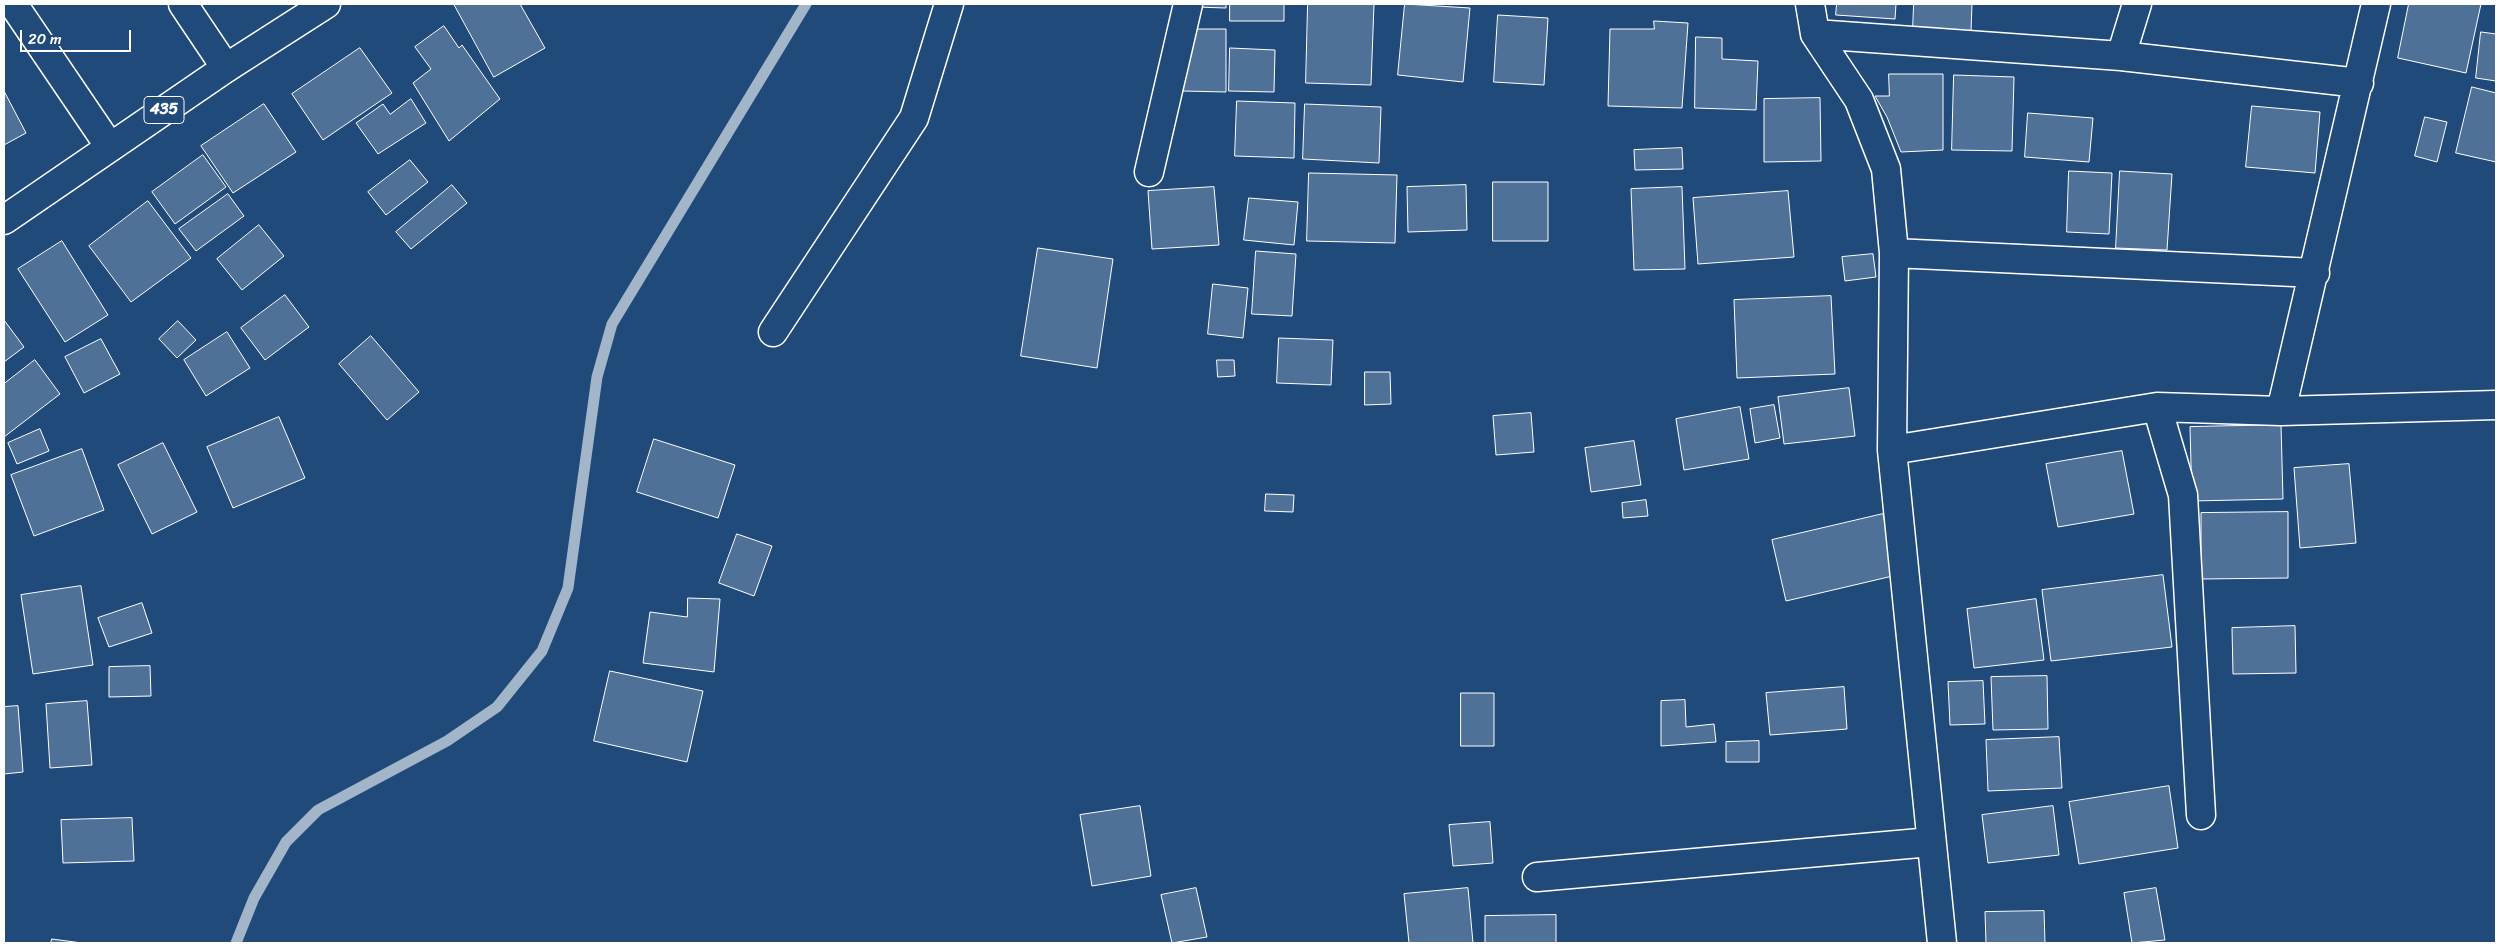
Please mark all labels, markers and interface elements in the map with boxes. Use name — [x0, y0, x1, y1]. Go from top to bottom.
scale bar — [22, 20, 134, 52]
text: 20 m — [28, 26, 62, 52]
road number: 435 — [144, 96, 184, 124]

